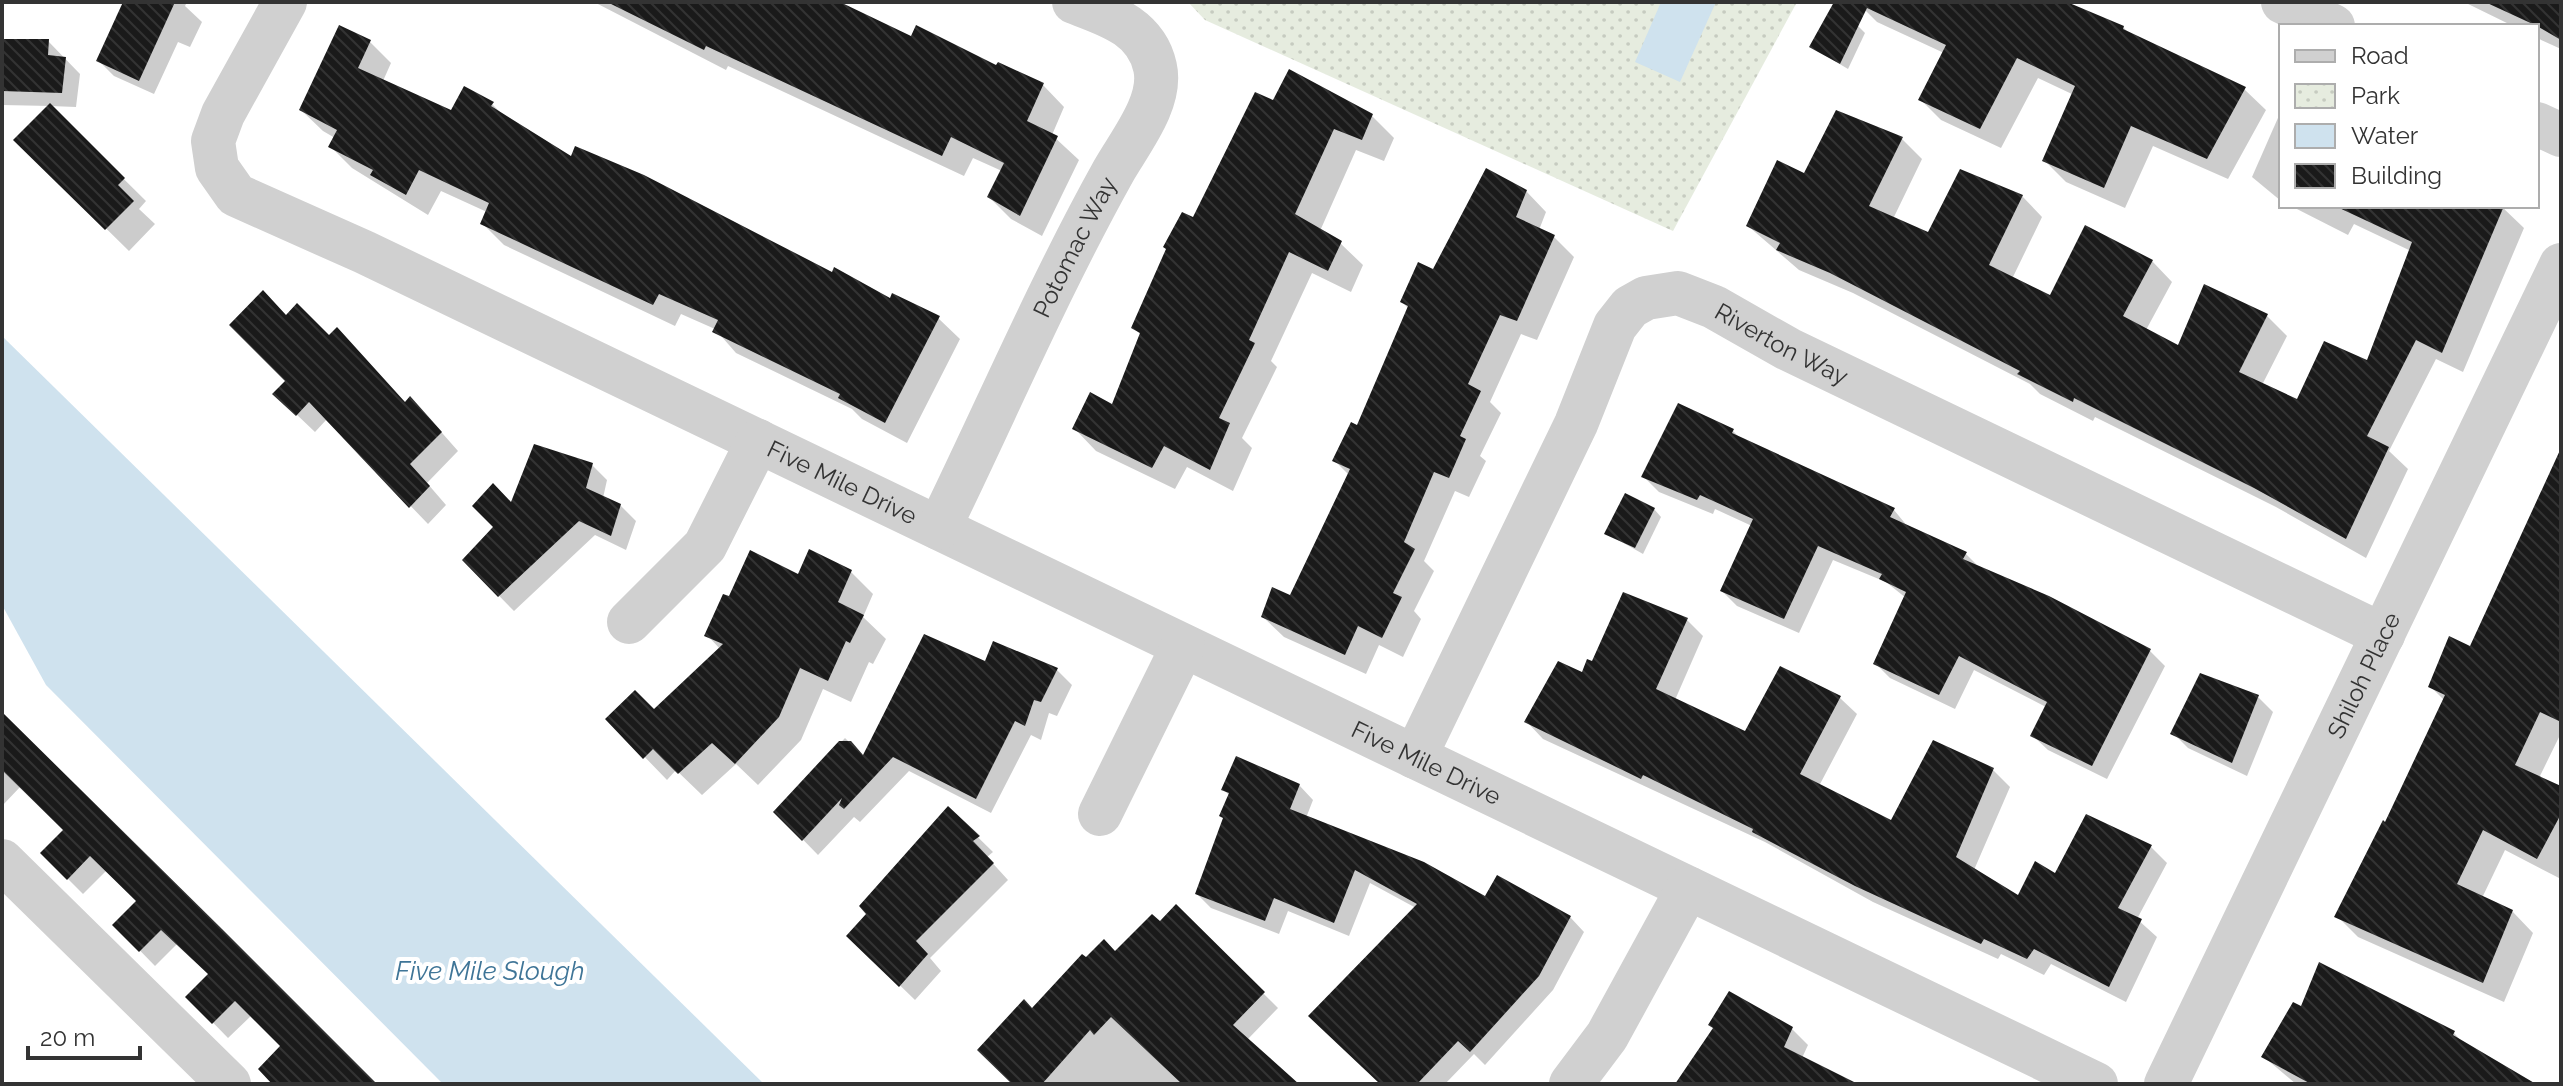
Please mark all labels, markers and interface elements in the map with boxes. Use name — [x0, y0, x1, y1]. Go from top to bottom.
legend — [2279, 24, 2539, 208]
text: Road — [2351, 41, 2409, 70]
text: Park — [2351, 81, 2400, 110]
text: Water — [2351, 121, 2419, 150]
text: Building — [2351, 161, 2442, 190]
street label: Potomac Way — [1026, 171, 1122, 322]
street label: Riverton Way — [1710, 296, 1853, 390]
street label: Five Mile Drive — [763, 434, 922, 530]
street label: Shiloh Place — [2321, 607, 2406, 743]
street label: Five Mile Drive — [1347, 714, 1506, 811]
water label: Five Mile Slough — [395, 956, 585, 986]
scale bar — [28, 1010, 140, 1060]
text: 20 m — [40, 1023, 95, 1052]

